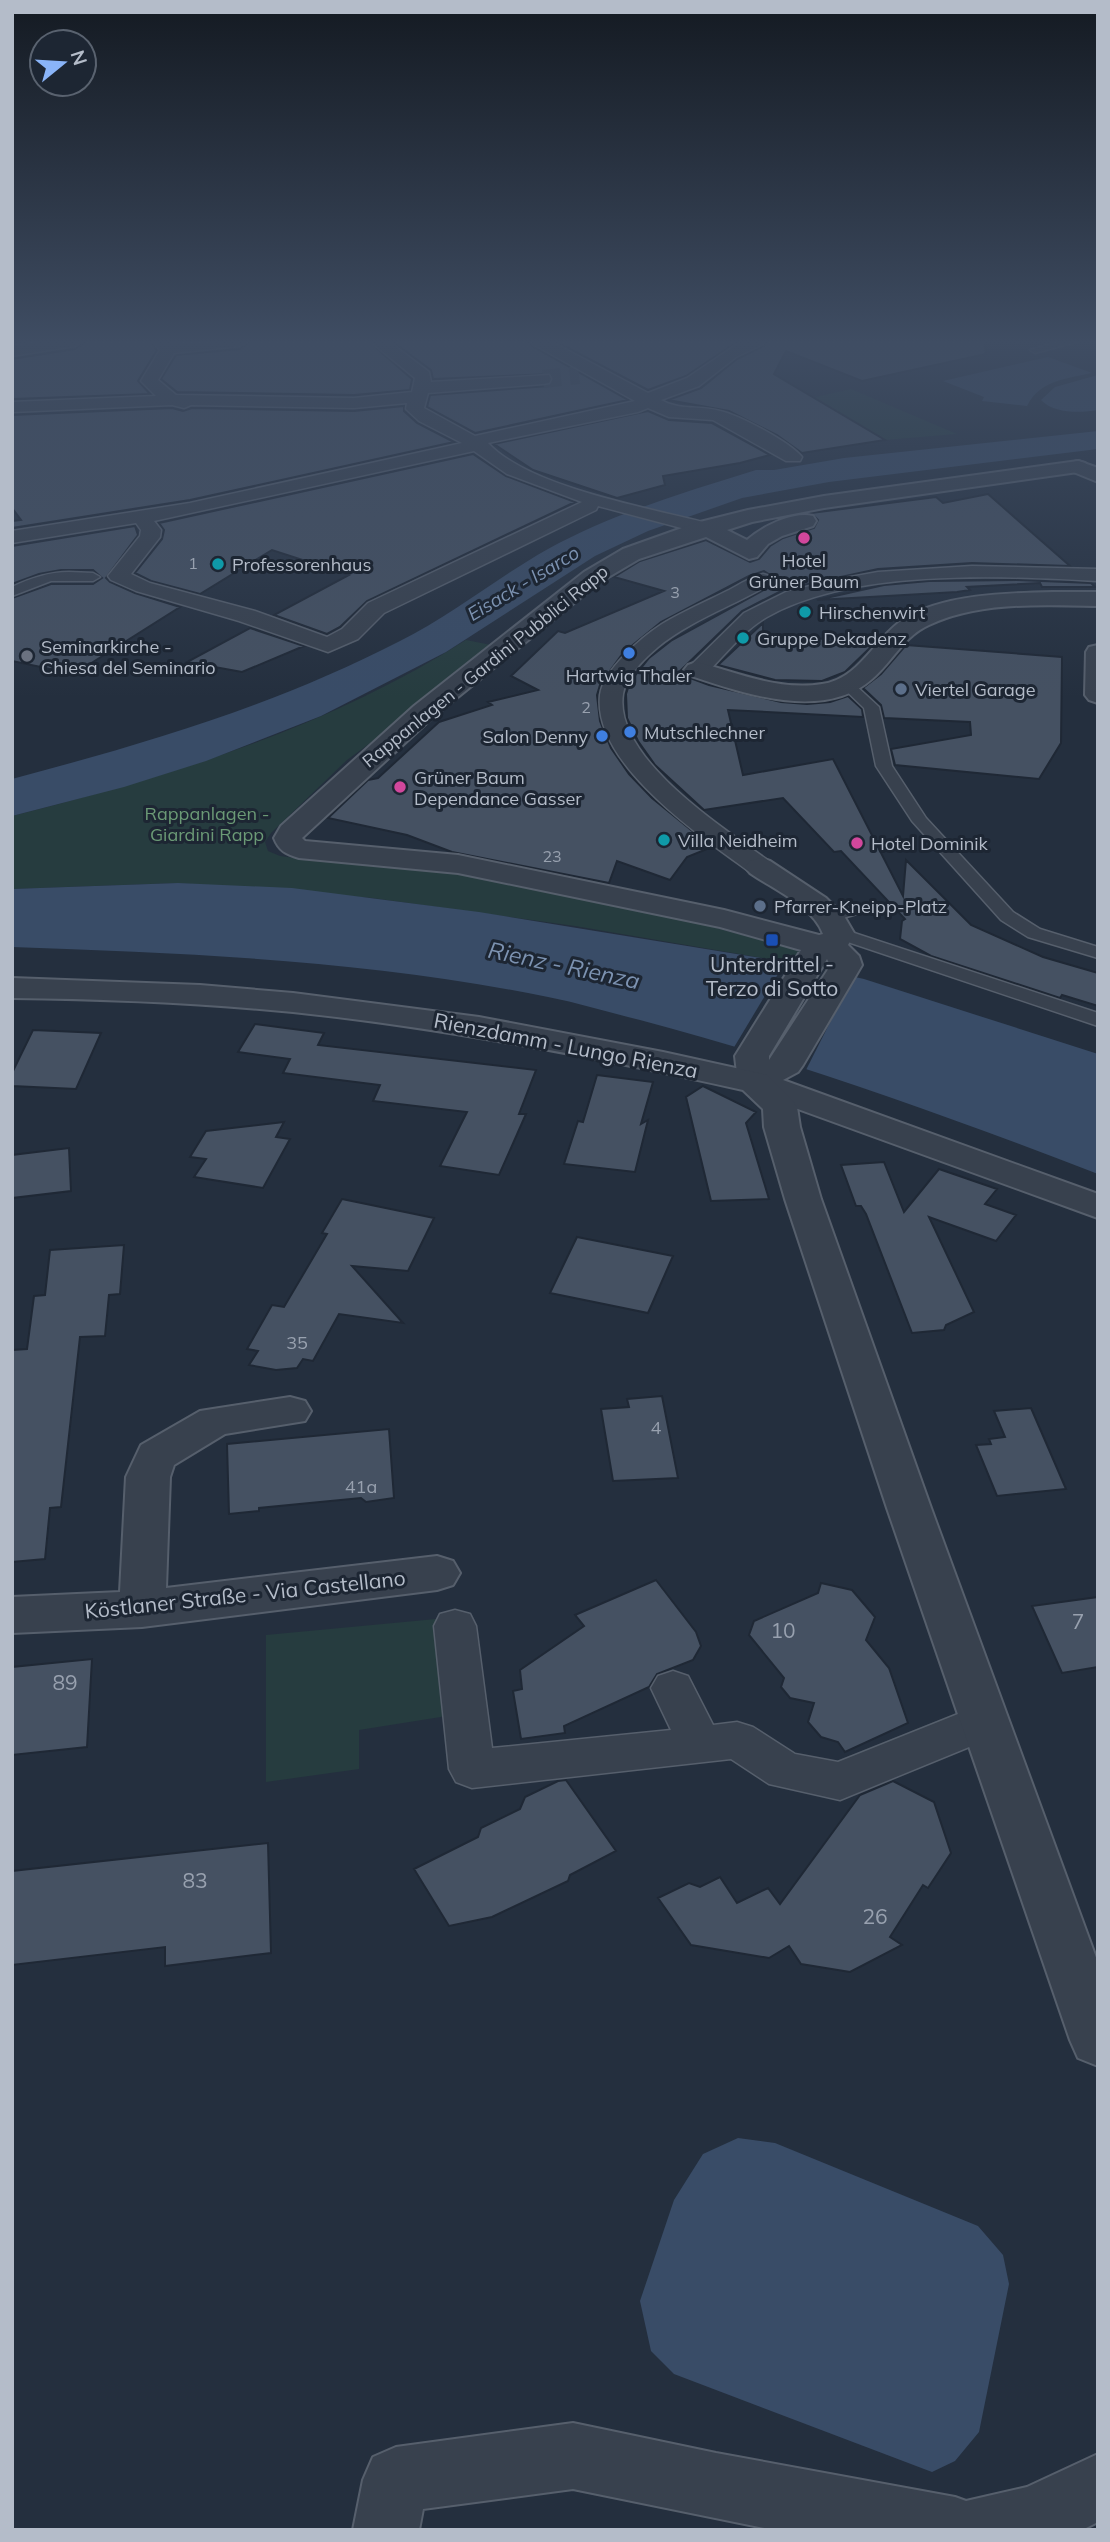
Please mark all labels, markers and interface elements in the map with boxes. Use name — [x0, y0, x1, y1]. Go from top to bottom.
north arrow — [28, 28, 98, 98]
text: N — [66, 47, 93, 68]
marker: Hotel Grüner Baum — [796, 530, 812, 546]
water label: Eisack - Isarco — [463, 540, 583, 626]
place label: Hotel Grüner Baum — [749, 549, 859, 593]
house number: 1 — [188, 553, 198, 573]
place label: Professorenhaus — [232, 553, 371, 576]
marker: Professorenhaus — [210, 556, 226, 572]
street label: Rappanlagen - Gardini Pubblici Rapp — [358, 560, 612, 772]
house number: 3 — [670, 582, 680, 602]
place label: Hirschenwirt — [819, 601, 925, 624]
marker: Hirschenwirt — [797, 604, 813, 620]
place label: Gruppe Dekadenz — [757, 627, 907, 650]
marker: Gruppe Dekadenz — [735, 630, 751, 646]
place label: Seminarkirche - Chiesa del Seminario — [41, 635, 215, 679]
marker: Hartwig Thaler — [621, 645, 637, 661]
marker: Seminarkirche - Chiesa del Seminario — [19, 648, 35, 664]
place label: Hartwig Thaler — [566, 664, 693, 687]
place label: Viertel Garage — [915, 678, 1035, 701]
marker: Viertel Garage — [893, 681, 909, 697]
house number: 2 — [581, 697, 591, 717]
place label: Mutschlechner — [644, 721, 765, 744]
marker: Mutschlechner — [622, 724, 638, 740]
place label: Salon Denny — [482, 725, 588, 748]
marker: Salon Denny — [594, 728, 610, 744]
place label: Grüner Baum Dependance Gasser — [414, 766, 582, 810]
marker: Grüner Baum Dependance Gasser — [392, 779, 408, 795]
park label: Rappanlagen - Giardini Rapp — [145, 802, 269, 846]
place label: Villa Neidheim — [678, 829, 798, 852]
marker: Villa Neidheim — [656, 832, 672, 848]
place label: Hotel Dominik — [871, 832, 989, 855]
marker: Hotel Dominik — [849, 835, 865, 851]
house number: 23 — [542, 846, 562, 866]
place label: Pfarrer-Kneipp-Platz — [774, 895, 947, 918]
marker: Pfarrer-Kneipp-Platz — [752, 898, 768, 914]
marker: Unterdrittel - Terzo di Sotto — [764, 932, 780, 948]
water label: Rienz - Rienza — [486, 935, 643, 995]
place label: Unterdrittel - Terzo di Sotto — [706, 951, 838, 1001]
street label: Rienzdamm - Lungo Rienza — [432, 1007, 700, 1083]
house number: 35 — [286, 1331, 308, 1354]
house number: 4 — [651, 1416, 662, 1439]
house number: 41a — [345, 1475, 377, 1498]
street label: Köstlaner Straße - Via Castellano — [83, 1564, 407, 1624]
house number: 7 — [1072, 1608, 1084, 1634]
house number: 10 — [770, 1617, 796, 1643]
house number: 89 — [52, 1669, 78, 1695]
house number: 83 — [182, 1867, 208, 1893]
house number: 26 — [862, 1903, 888, 1929]

